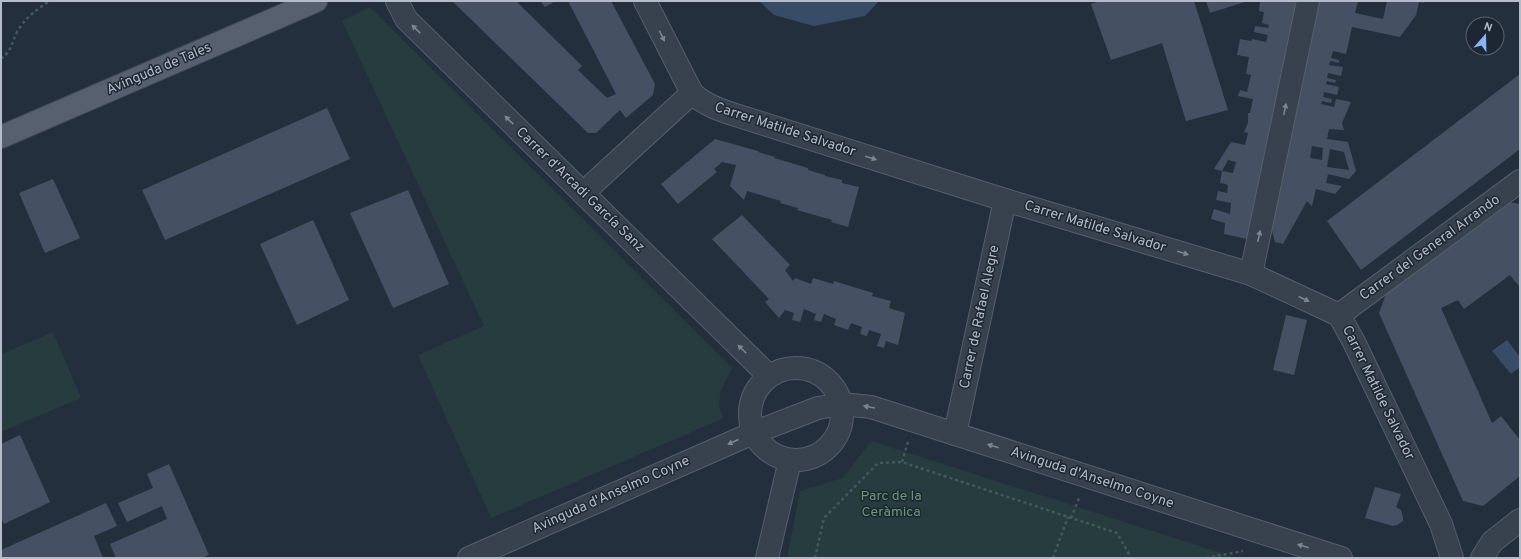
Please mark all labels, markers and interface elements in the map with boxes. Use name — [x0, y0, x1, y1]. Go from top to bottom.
north arrow — [1465, 16, 1505, 56]
text: N — [1482, 20, 1494, 35]
one-way arrow — [411, 24, 421, 34]
one-way arrow — [659, 30, 665, 42]
street label: Avinguda de Tales — [104, 39, 214, 99]
street label: Carrer Matilde Salvador — [712, 99, 858, 161]
one-way arrow — [1283, 102, 1289, 115]
one-way arrow — [504, 115, 514, 125]
street label: Carrer d'Arcadi García Sanz — [512, 124, 648, 256]
one-way arrow — [865, 155, 877, 161]
street label: Carrer del General Arrando — [1357, 191, 1504, 305]
street label: Carrer Matilde Salvador — [1022, 197, 1168, 257]
one-way arrow — [1256, 230, 1262, 242]
street label: Carrer de Rafael Alegre — [956, 244, 1004, 390]
one-way arrow — [1177, 250, 1189, 256]
one-way arrow — [1299, 296, 1310, 302]
street label: Carrer Matilde Salvador — [1338, 323, 1418, 463]
one-way arrow — [737, 344, 747, 353]
one-way arrow — [863, 404, 875, 410]
one-way arrow — [727, 439, 738, 445]
one-way arrow — [987, 443, 999, 449]
street label: Avinguda d'Anselmo Coyne — [1008, 444, 1176, 512]
street label: Avinguda d'Anselmo Coyne — [529, 452, 693, 538]
park label: Parc de la Ceràmica — [860, 488, 922, 521]
one-way arrow — [1297, 543, 1309, 549]

